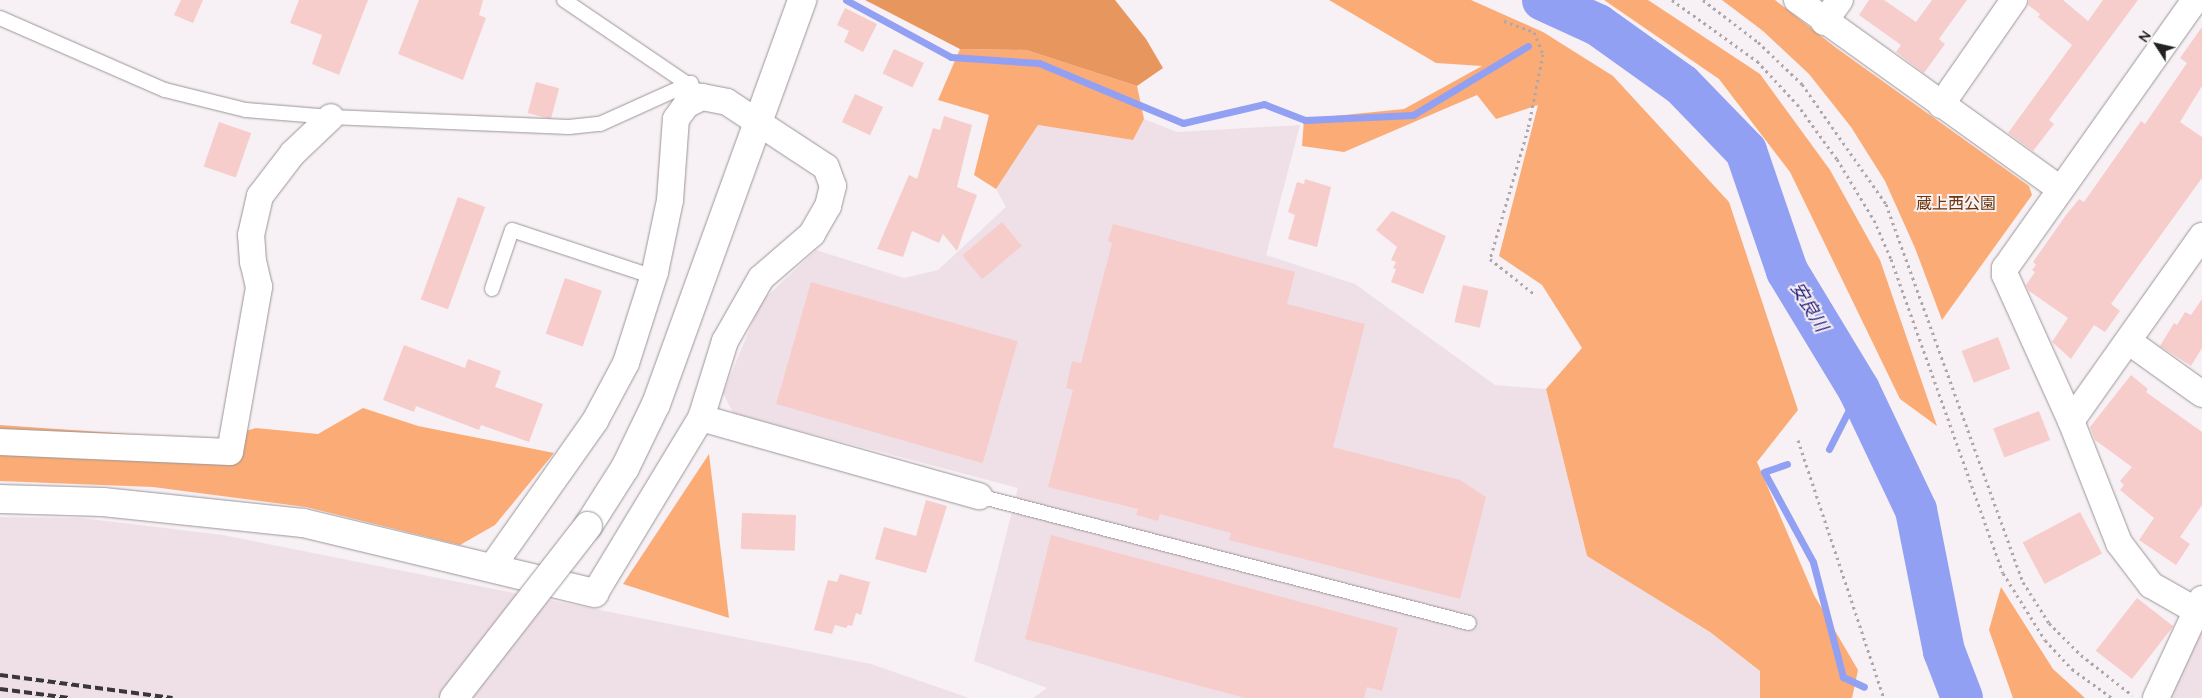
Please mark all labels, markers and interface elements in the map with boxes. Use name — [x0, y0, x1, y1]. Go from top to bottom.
north arrow — [2132, 20, 2182, 70]
text: N — [2134, 27, 2155, 46]
park label: 蔵上西公園 — [1916, 193, 1996, 213]
water label: 安良川 — [1786, 278, 1832, 336]

